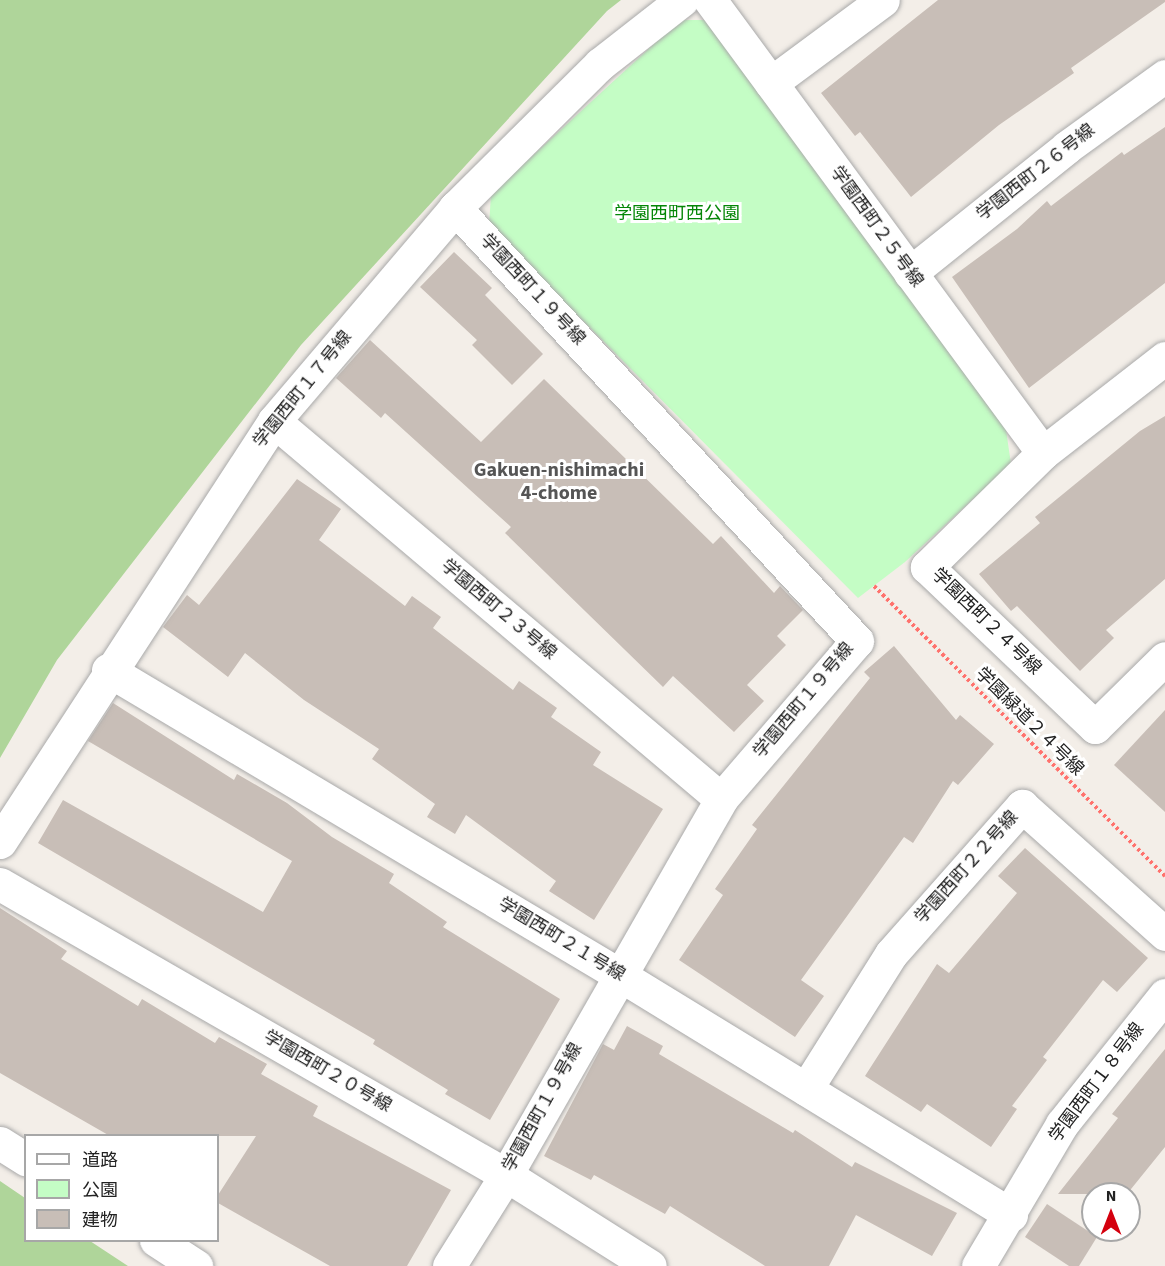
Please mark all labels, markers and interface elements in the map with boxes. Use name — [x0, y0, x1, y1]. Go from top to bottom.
street label: 学園西町２６号線 — [973, 120, 1099, 226]
street label: 学園西町２５号線 — [825, 162, 927, 292]
park label: 学園西町西公園 — [614, 203, 740, 225]
street label: 学園西町１９号線 — [475, 230, 589, 350]
street label: 学園西町１７号線 — [249, 327, 357, 453]
district label: Gakuen-nishimachi 4-chome — [474, 459, 644, 506]
street label: 学園西町２３号線 — [436, 555, 560, 665]
street label: 学園西町２４号線 — [927, 564, 1045, 680]
street label: 学園西町１９号線 — [749, 639, 859, 763]
street label: 学園緑道２４号線 — [970, 663, 1088, 781]
street label: 学園西町２２号線 — [911, 807, 1023, 929]
street label: 学園西町２１号線 — [494, 894, 628, 986]
street label: 学園西町１８号線 — [1045, 1019, 1149, 1147]
street label: 学園西町２０号線 — [259, 1027, 395, 1117]
street label: 学園西町１９号線 — [499, 1040, 587, 1176]
legend — [24, 1134, 219, 1242]
text: 道路 — [82, 1148, 118, 1173]
text: 公園 — [82, 1178, 118, 1203]
north arrow — [1081, 1182, 1141, 1242]
text: N — [1106, 1185, 1116, 1207]
text: 建物 — [82, 1208, 118, 1233]

